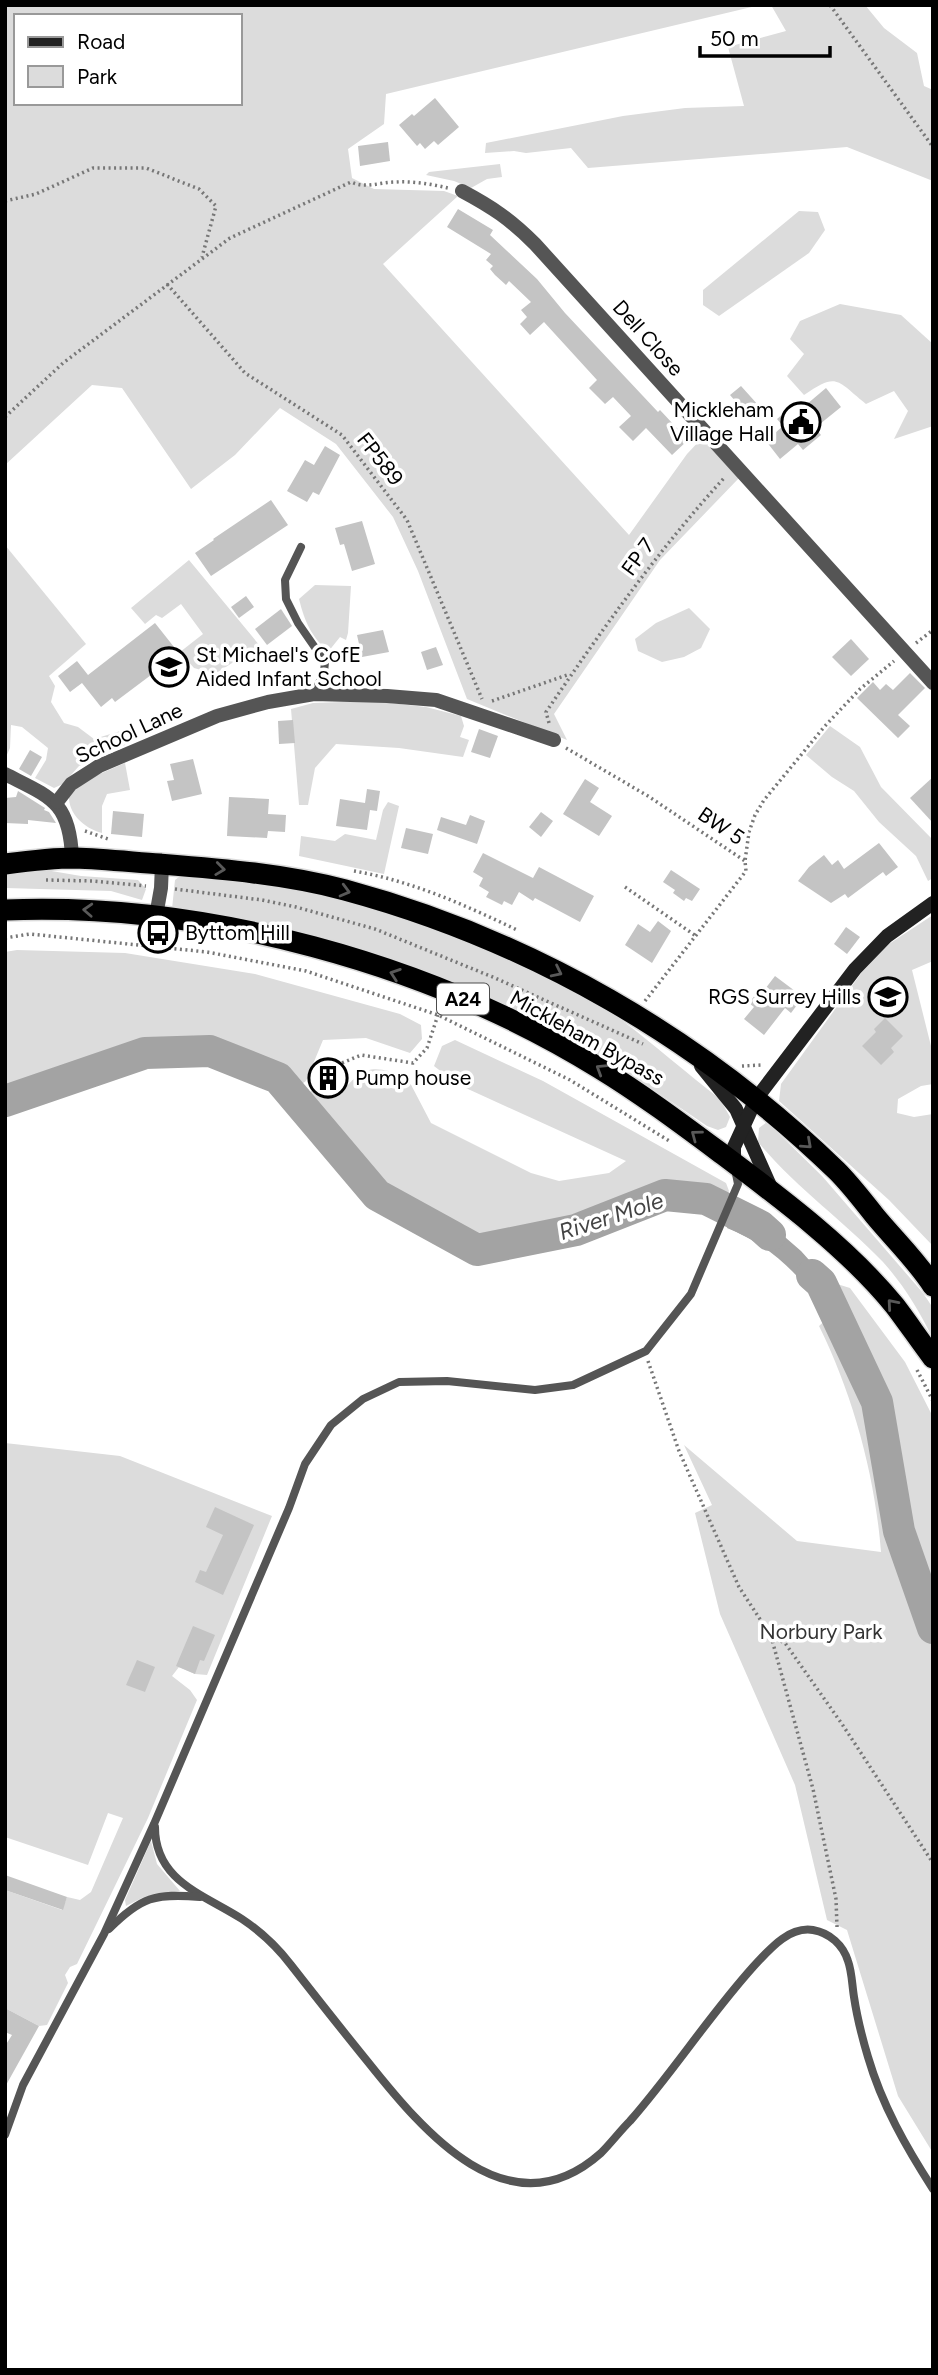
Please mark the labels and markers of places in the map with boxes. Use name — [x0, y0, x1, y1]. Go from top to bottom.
place label: Mickleham Village Hall — [670, 397, 774, 446]
public building icon: Mickleham Village Hall — [780, 401, 822, 443]
place label: St Michael's CofE Aided Infant School — [196, 642, 382, 691]
school or university icon: St Michael's CofE Aided Infant School — [148, 646, 190, 688]
bus stop icon: Byttom Hill — [137, 912, 179, 954]
place label: Byttom Hill — [185, 920, 290, 945]
school or university icon: RGS Surrey Hills — [867, 976, 909, 1018]
place label: RGS Surrey Hills — [708, 984, 861, 1009]
building icon: Pump house — [307, 1057, 349, 1099]
place label: Pump house — [355, 1065, 471, 1090]

